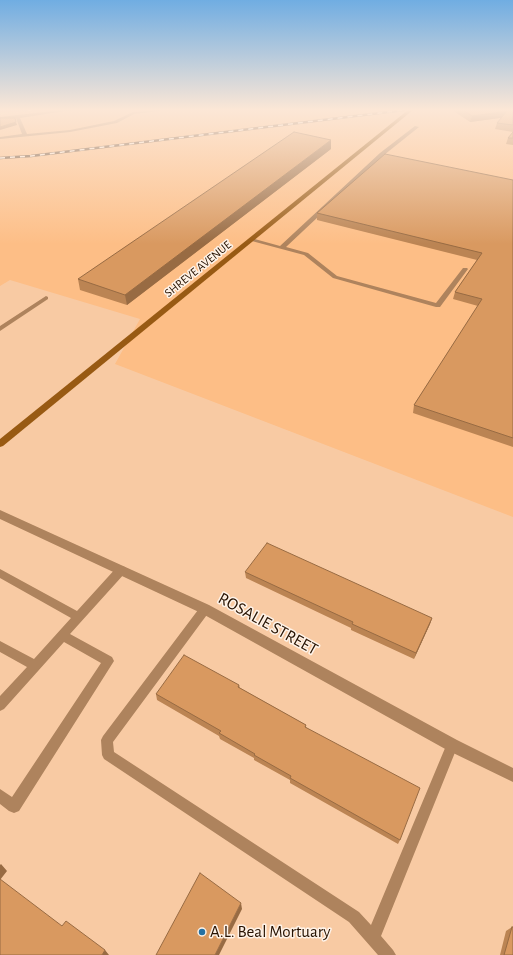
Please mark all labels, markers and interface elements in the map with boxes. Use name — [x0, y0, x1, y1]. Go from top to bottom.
street label: SHREVE AVENUE — [162, 238, 234, 300]
street label: ROSALIE STREET — [215, 588, 321, 660]
place label: A.L. Beal Mortuary — [210, 922, 331, 942]
marker: A.L. Beal Mortuary — [197, 927, 207, 937]

